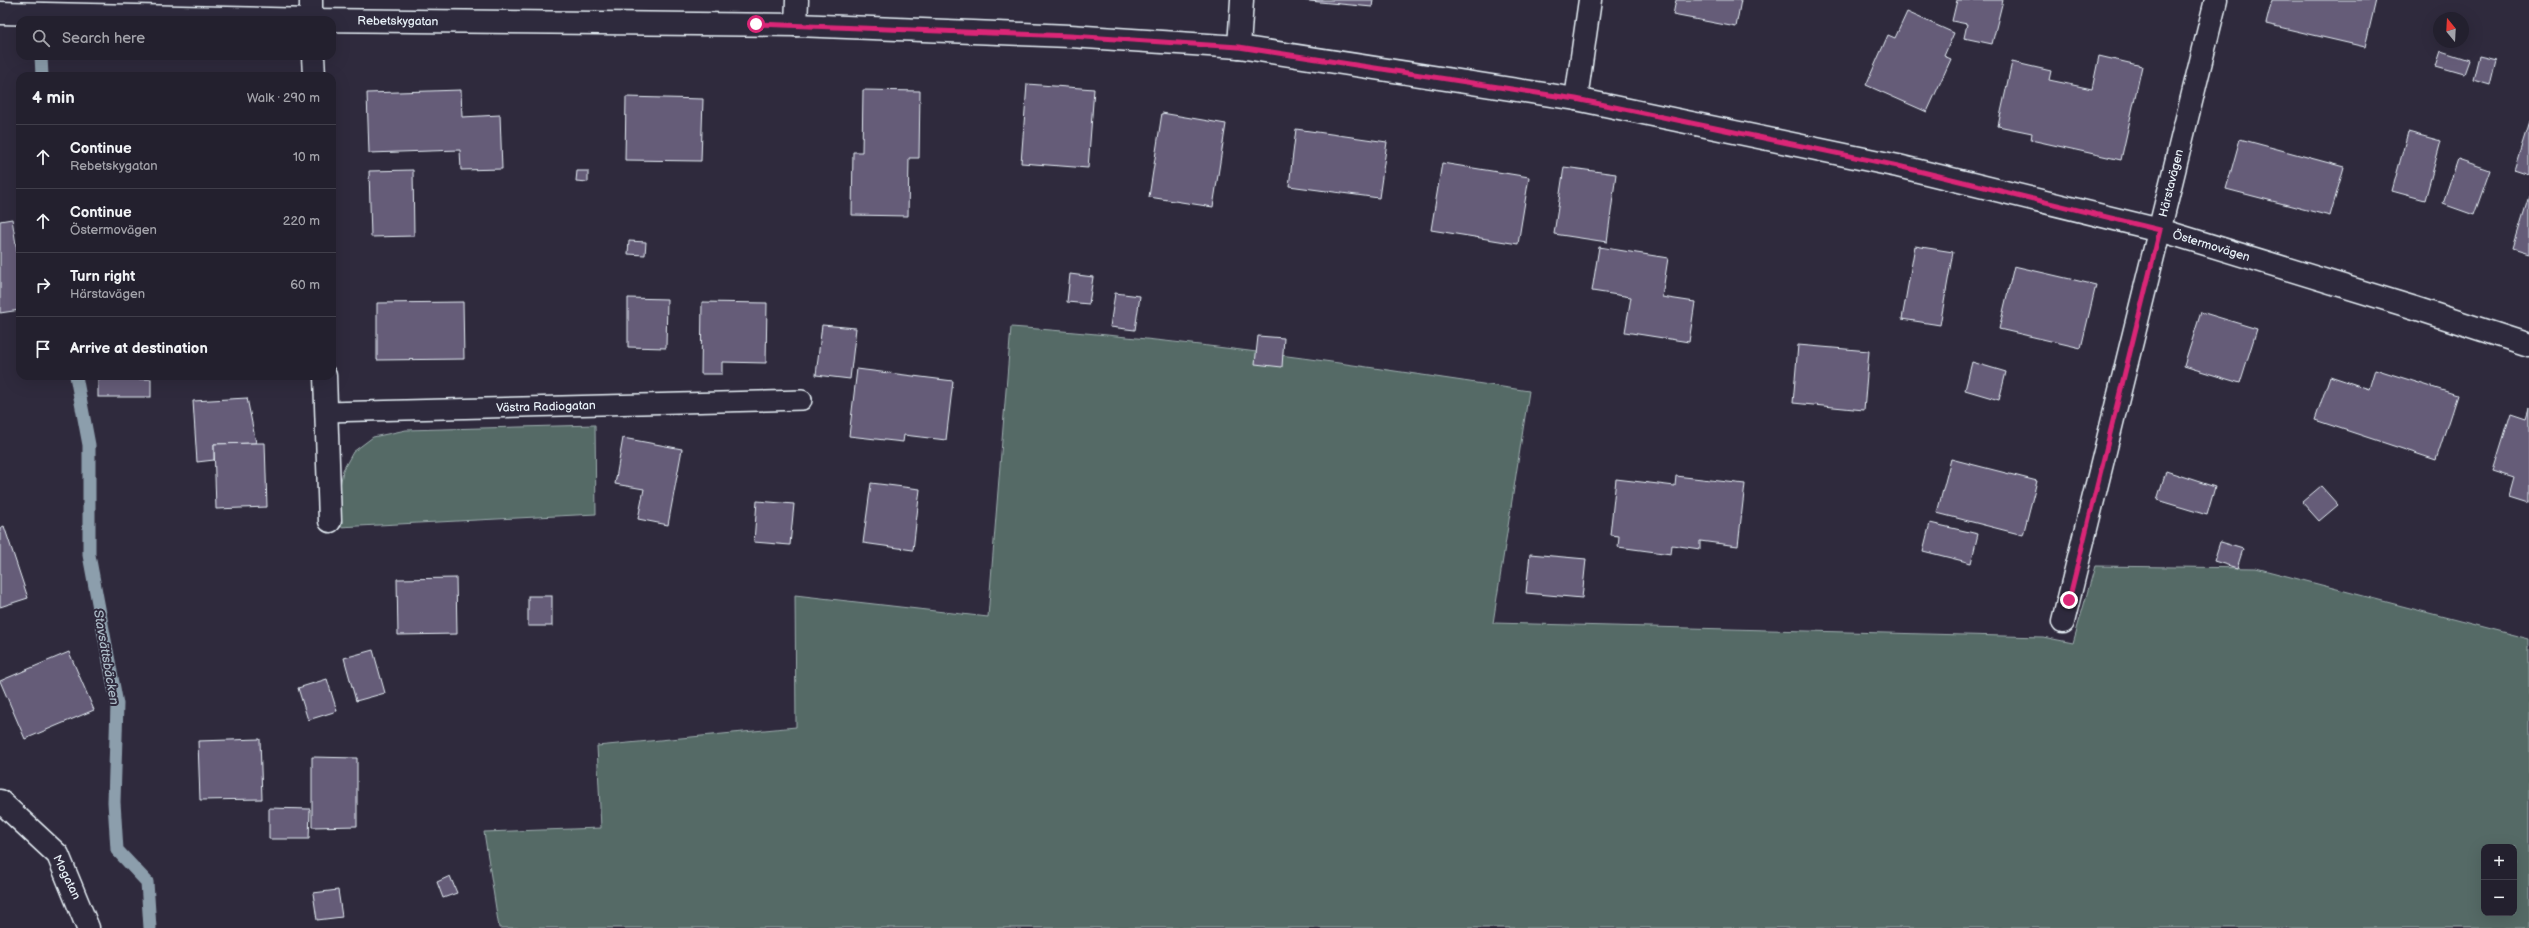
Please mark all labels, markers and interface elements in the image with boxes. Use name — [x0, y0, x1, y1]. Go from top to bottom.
north arrow — [2433, 12, 2469, 48]
street label: Rebetskygatan — [357, 13, 439, 29]
route start — [747, 15, 765, 33]
search box — [16, 16, 336, 60]
icon: search — [30, 27, 52, 49]
text: Search here — [62, 29, 145, 48]
text: 4 min — [32, 88, 75, 108]
text: Walk · 290 m — [247, 90, 320, 106]
text: Continue — [70, 139, 132, 158]
icon: ahead — [32, 146, 54, 168]
street label: Härstavägen — [2156, 148, 2187, 219]
text: 10 m — [293, 149, 320, 165]
text: Rebetskygatan — [70, 158, 158, 174]
text: Continue — [70, 203, 132, 222]
icon: ahead — [32, 210, 54, 232]
text: 220 m — [283, 213, 320, 229]
text: Östermovägen — [70, 222, 157, 238]
street label: Östermovägen — [2171, 226, 2252, 265]
text: Turn right — [70, 267, 135, 286]
icon: right — [32, 274, 54, 296]
text: 60 m — [290, 277, 320, 293]
text: Härstavägen — [70, 286, 145, 302]
icon: arrive — [32, 338, 54, 360]
text: Arrive at destination — [70, 339, 208, 358]
street label: Västra Radiogatan — [496, 398, 596, 416]
route end — [2060, 591, 2078, 609]
water label: Stavsättsbäcken — [90, 608, 122, 706]
map controls — [2481, 844, 2517, 916]
button: + — [2481, 844, 2517, 880]
street label: Mogatan — [49, 852, 84, 902]
button: − — [2481, 880, 2517, 916]

